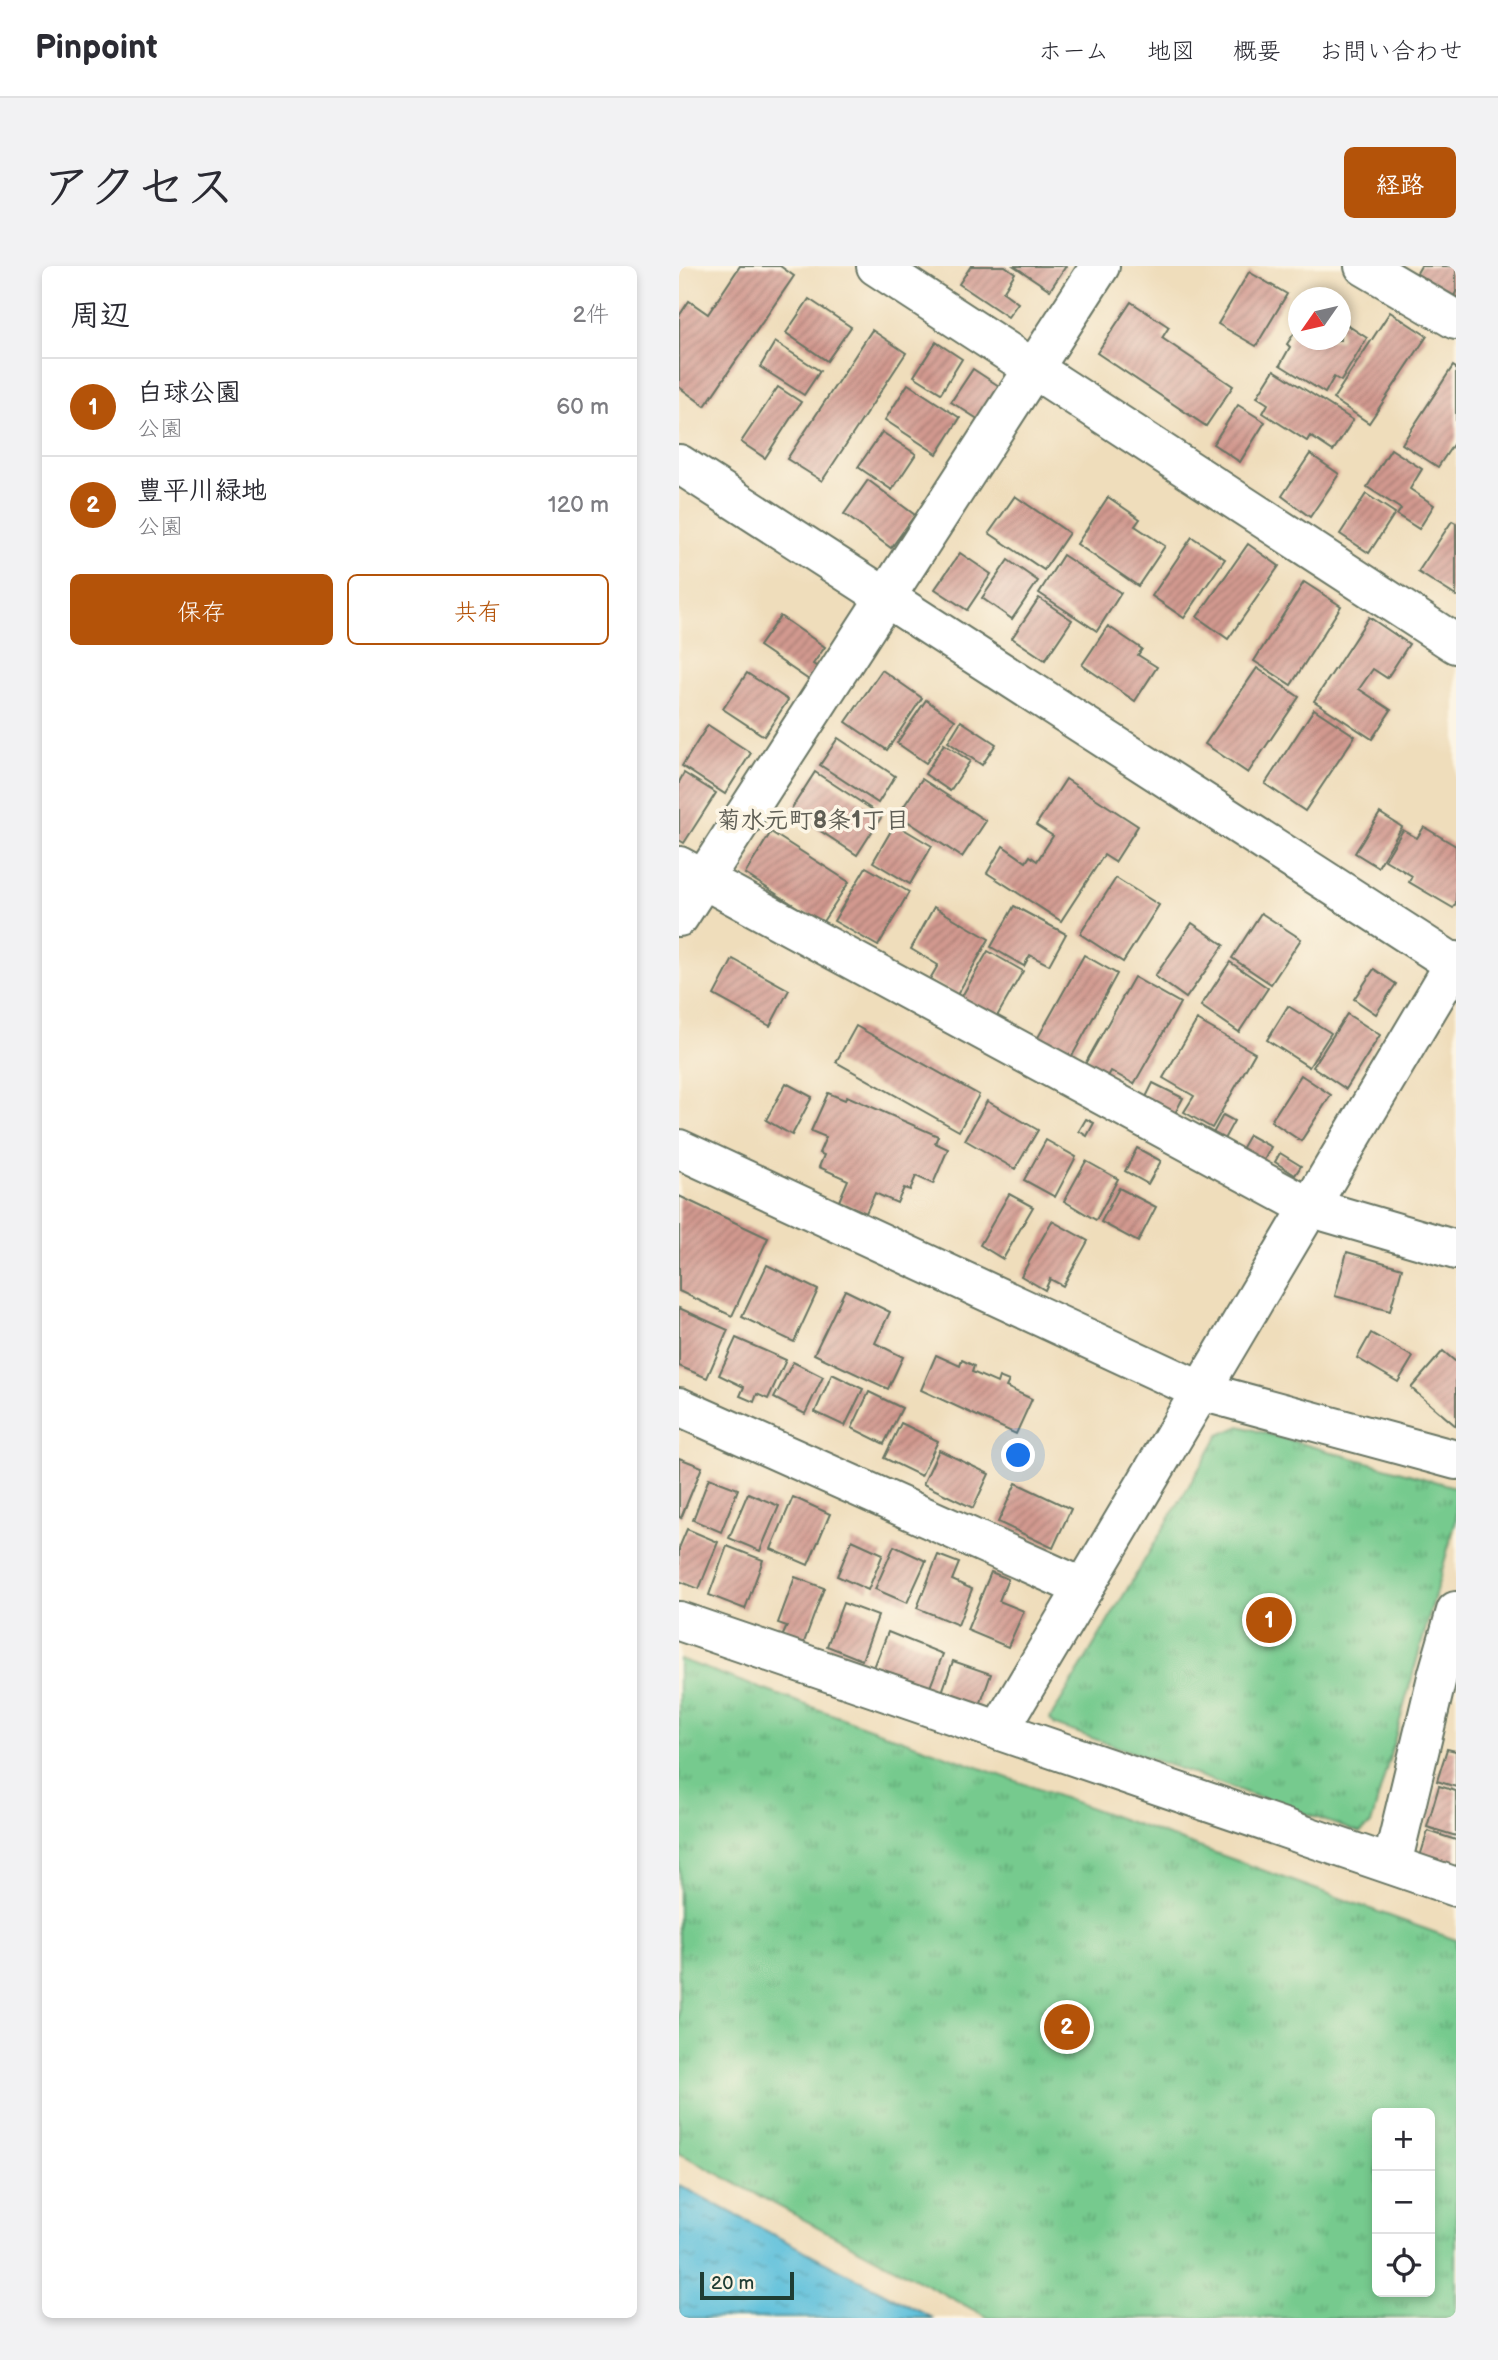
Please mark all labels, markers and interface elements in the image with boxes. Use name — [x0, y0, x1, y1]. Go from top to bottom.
text: Pinpoint — [35, 28, 157, 68]
text: ホーム — [1038, 37, 1109, 66]
text: 地図 — [1147, 37, 1195, 66]
text: 概要 — [1233, 37, 1281, 66]
text: お問い合わせ — [1319, 37, 1463, 66]
button: 経路 — [1344, 147, 1456, 218]
text: アクセス — [42, 159, 235, 218]
north arrow — [1288, 287, 1351, 350]
text: 周辺 — [70, 298, 130, 334]
text: 2件 — [572, 301, 609, 329]
text: 白球公園 — [137, 378, 241, 409]
text: 1 — [88, 393, 98, 421]
text: 60 m — [556, 393, 609, 421]
text: 公園 — [137, 415, 183, 443]
text: 豊平川緑地 — [137, 476, 267, 507]
text: 2 — [86, 491, 100, 519]
text: 120 m — [548, 491, 609, 519]
text: 公園 — [137, 513, 183, 541]
button: 保存 — [70, 574, 333, 645]
button: 共有 — [347, 574, 609, 645]
district label: 菊水元町8条1丁目 — [717, 806, 909, 835]
your location — [1001, 1438, 1035, 1472]
pin: 1 — [1246, 1594, 1292, 1646]
pin: 2 — [1044, 2001, 1090, 2053]
map controls — [1372, 2108, 1435, 2297]
button: + — [1372, 2108, 1435, 2171]
button: − — [1372, 2171, 1435, 2234]
button: locate — [1372, 2234, 1435, 2297]
scale bar — [700, 2269, 795, 2301]
text: 20 m — [711, 2272, 754, 2295]

